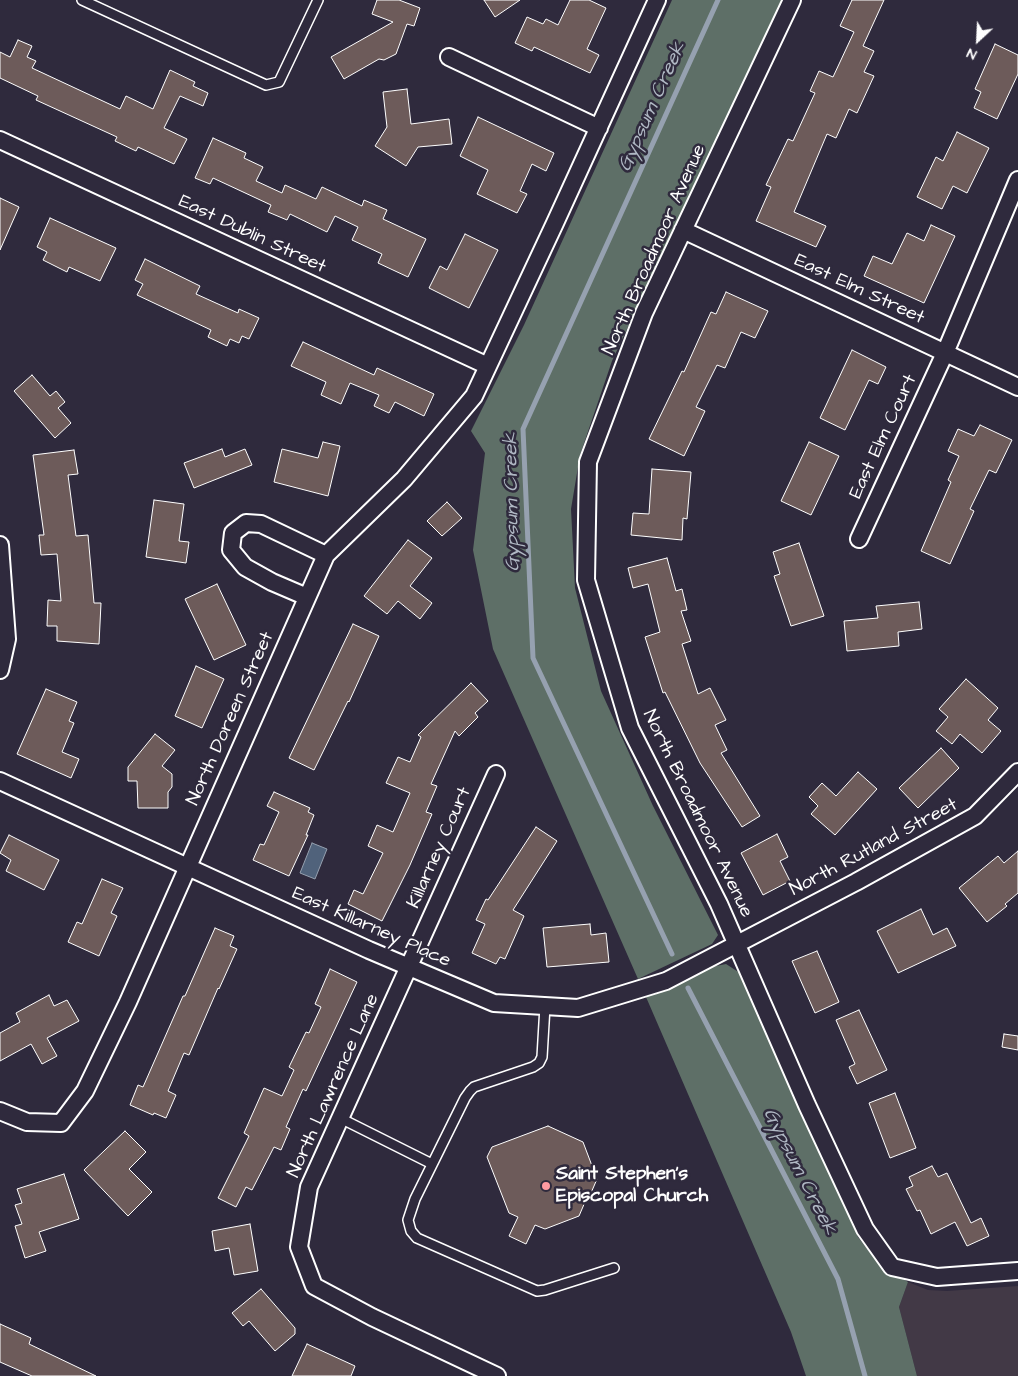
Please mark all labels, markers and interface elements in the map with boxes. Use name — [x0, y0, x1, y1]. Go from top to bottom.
north arrow — [953, 15, 1003, 65]
water label: Gypsum Creek — [614, 39, 692, 175]
text: N — [963, 43, 980, 65]
street label: North Broadmoor Avenue — [598, 141, 712, 359]
street label: East Dublin Street — [175, 191, 329, 279]
street label: East Elm Street — [790, 250, 928, 330]
street label: East Elm Court — [845, 371, 923, 503]
water label: Gypsum Creek — [500, 432, 526, 572]
street label: North Doreen Street — [182, 629, 280, 809]
street label: North Broadmoor Avenue — [637, 707, 757, 921]
street label: Killarney Court — [403, 784, 477, 912]
street label: North Rutland Street — [786, 794, 962, 902]
street label: East Killarney Place — [288, 883, 454, 973]
street label: North Lawrence Lane — [283, 991, 385, 1181]
water label: Gypsum Creek — [757, 1105, 841, 1239]
place label: Saint Stephen's Episcopal Church — [556, 1164, 708, 1208]
marker: Saint Stephen's Episcopal Church — [540, 1180, 552, 1192]

